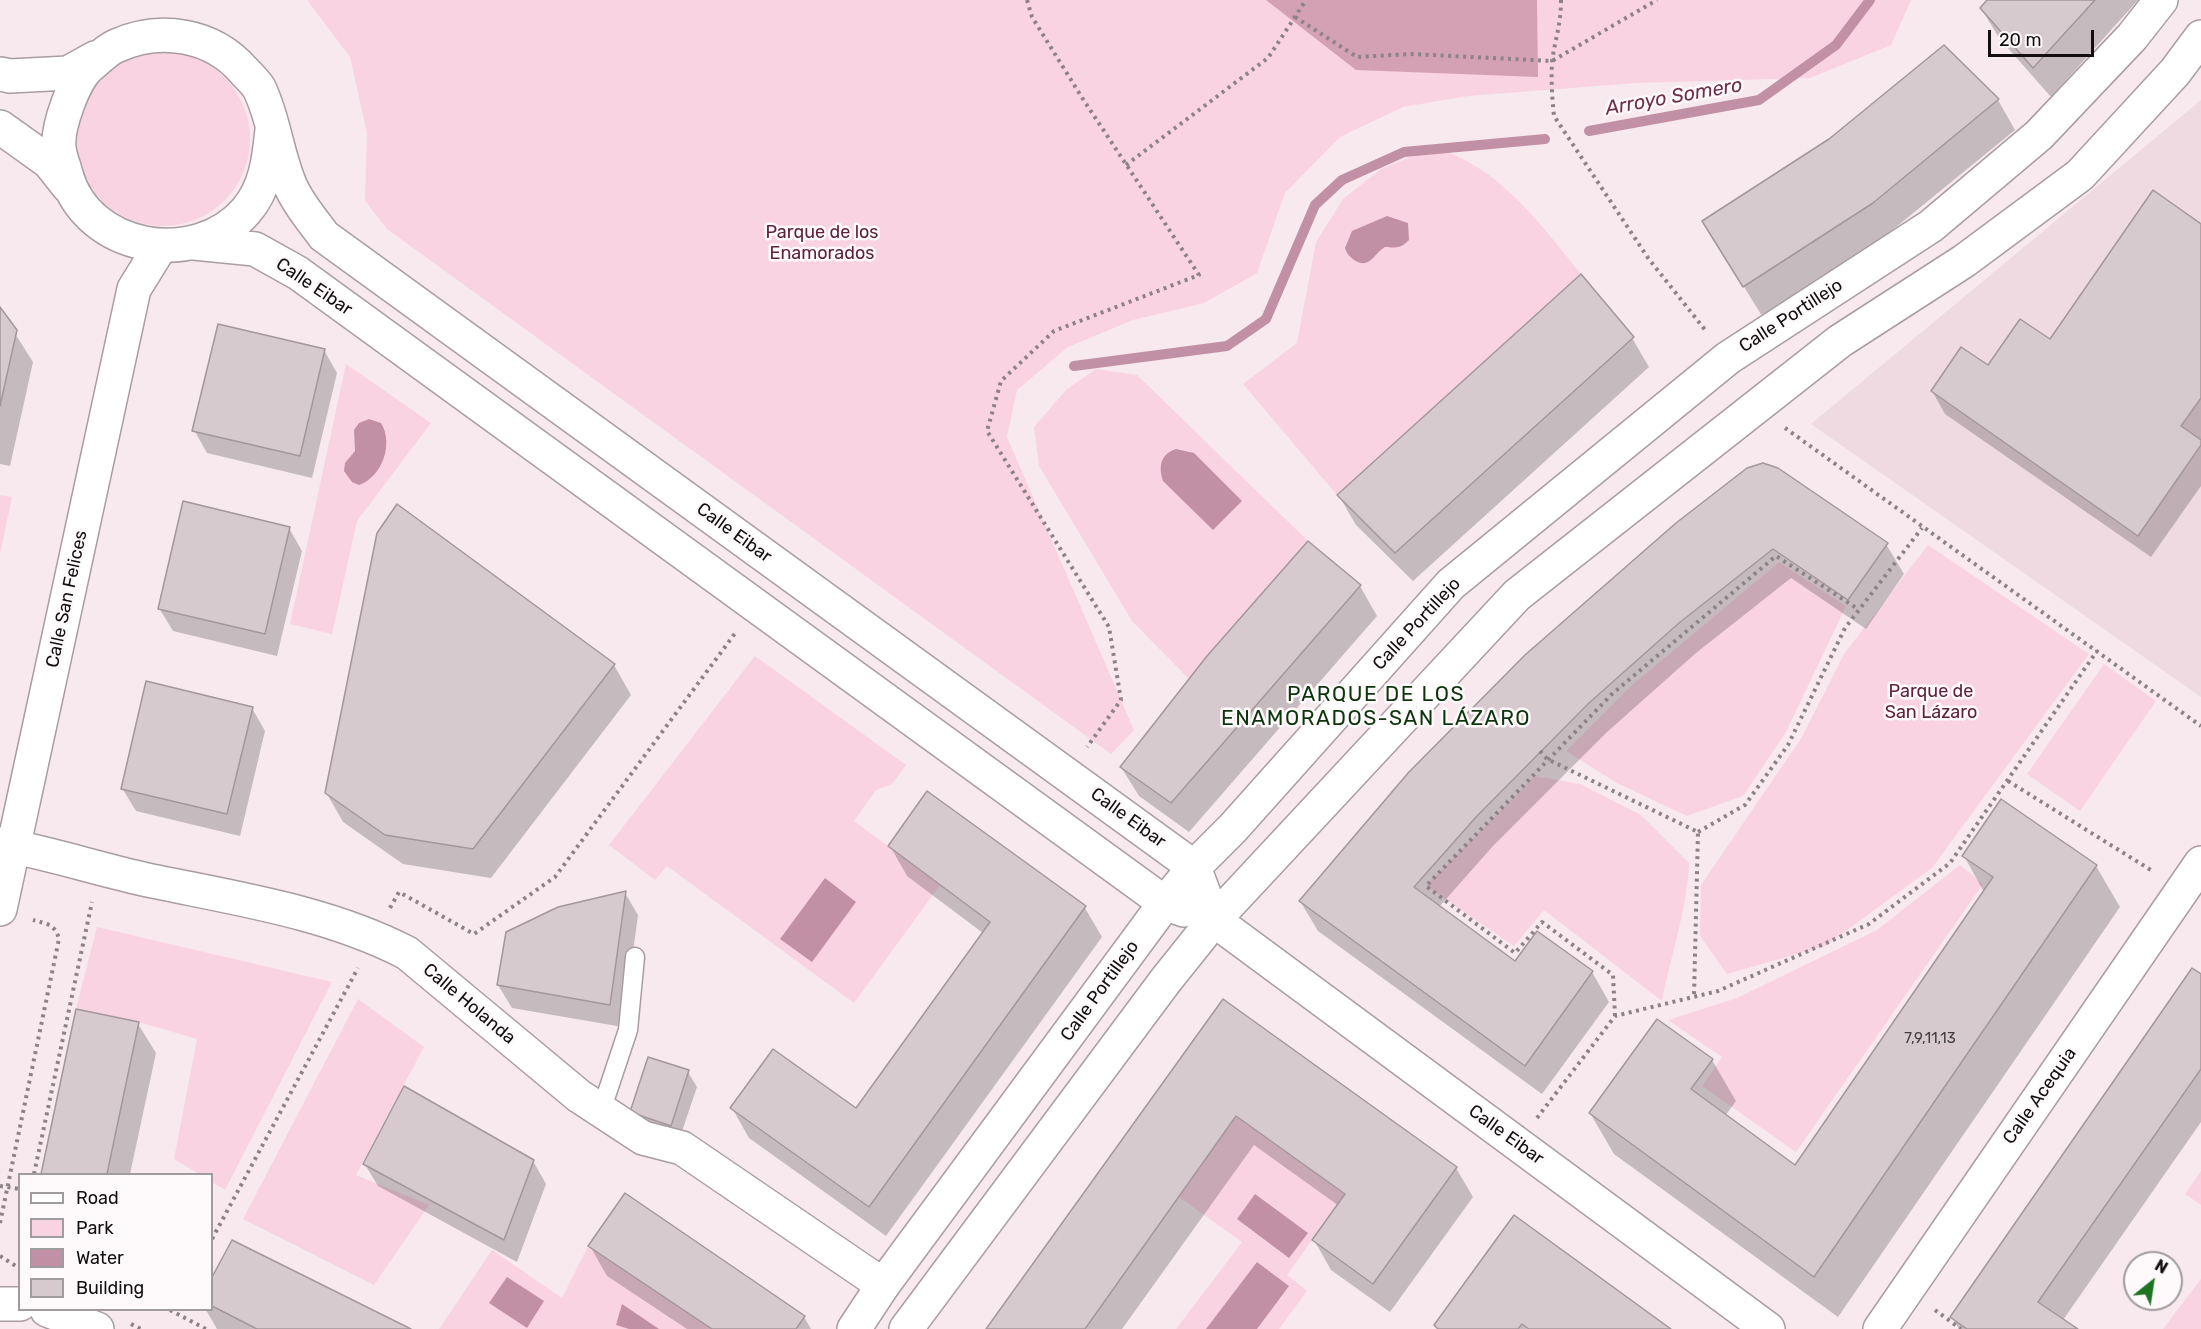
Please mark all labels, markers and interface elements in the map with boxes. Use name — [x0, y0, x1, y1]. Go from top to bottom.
scale bar — [1991, 18, 2098, 56]
text: 20 m — [1999, 29, 2041, 51]
water label: Arroyo Somero — [1604, 73, 1744, 121]
park label: Parque de los Enamorados — [765, 222, 879, 264]
street label: Calle Eibar — [272, 253, 356, 321]
street label: Calle Portillejo — [1735, 275, 1847, 357]
street label: Calle Eibar — [692, 498, 776, 568]
street label: Calle San Felices — [42, 528, 92, 670]
street label: Calle Portillejo — [1369, 573, 1465, 675]
park label: Parque de San Lázaro — [1885, 681, 1977, 724]
district label: PARQUE DE LOS ENAMORADOS-SAN LÁZARO — [1221, 682, 1531, 732]
street label: Calle Eibar — [1086, 783, 1170, 853]
street label: Calle Portillejo — [1056, 937, 1144, 1045]
street label: Calle Holanda — [418, 959, 520, 1049]
house number: 7,9,11,13 — [1904, 1030, 1956, 1048]
street label: Calle Acequia — [1999, 1044, 2081, 1148]
street label: Calle Eibar — [1464, 1100, 1548, 1170]
legend — [18, 1173, 213, 1311]
text: Road — [76, 1187, 119, 1209]
text: Park — [76, 1217, 113, 1239]
text: Water — [76, 1247, 124, 1269]
north arrow — [2123, 1251, 2183, 1311]
text: N — [2152, 1256, 2171, 1278]
text: Building — [76, 1277, 144, 1299]

